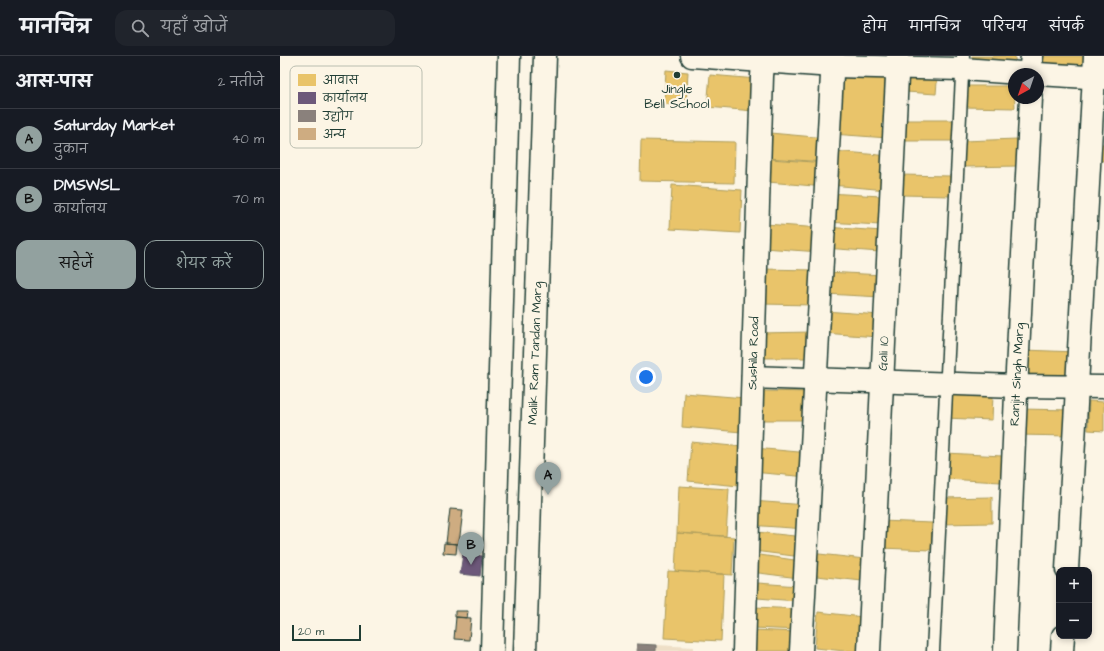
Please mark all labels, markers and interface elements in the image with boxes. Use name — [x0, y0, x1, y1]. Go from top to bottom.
search box — [115, 10, 395, 46]
text: मानचित्र — [20, 14, 91, 41]
icon: search — [129, 17, 151, 39]
text: यहाँ खोजें — [161, 17, 227, 38]
text: होम — [863, 17, 887, 37]
text: मानचित्र — [909, 17, 961, 37]
text: परिचय — [983, 17, 1027, 37]
text: संपर्क — [1049, 17, 1084, 37]
legend — [290, 66, 422, 148]
north arrow — [1008, 68, 1044, 104]
text: आस-पास — [16, 70, 92, 94]
marker: Jingle Bell School — [672, 70, 682, 80]
text: 2 नतीजे — [218, 73, 264, 91]
text: आवास — [323, 73, 360, 88]
place label: Jingle Bell School — [644, 80, 710, 113]
text: कार्यालय — [322, 89, 368, 106]
text: उद्योग — [322, 107, 354, 124]
text: Saturday Market — [54, 115, 175, 136]
text: अन्य — [323, 127, 347, 142]
text: A — [25, 130, 33, 148]
text: 40 m — [232, 130, 264, 148]
text: दुकान — [54, 140, 88, 158]
text: DMSWSL — [54, 175, 120, 196]
text: B — [24, 190, 34, 208]
text: 70 m — [232, 190, 264, 208]
text: कार्यालय — [54, 200, 107, 218]
button: सहेजें — [16, 240, 136, 289]
button: शेयर करें — [144, 240, 264, 289]
street label: Malik Ram Tandan Marg — [524, 281, 547, 425]
street label: Sushila Road — [743, 316, 763, 390]
street label: Ranjit Singh Marg — [1006, 322, 1029, 426]
street label: Gali 10 — [874, 336, 893, 371]
your location — [636, 367, 656, 387]
pin: A — [535, 462, 561, 495]
pin: B — [458, 532, 484, 565]
map controls — [1056, 567, 1092, 639]
button: + — [1056, 567, 1092, 603]
button: − — [1056, 603, 1092, 639]
scale bar — [292, 623, 361, 642]
text: 20 m — [298, 624, 324, 639]

